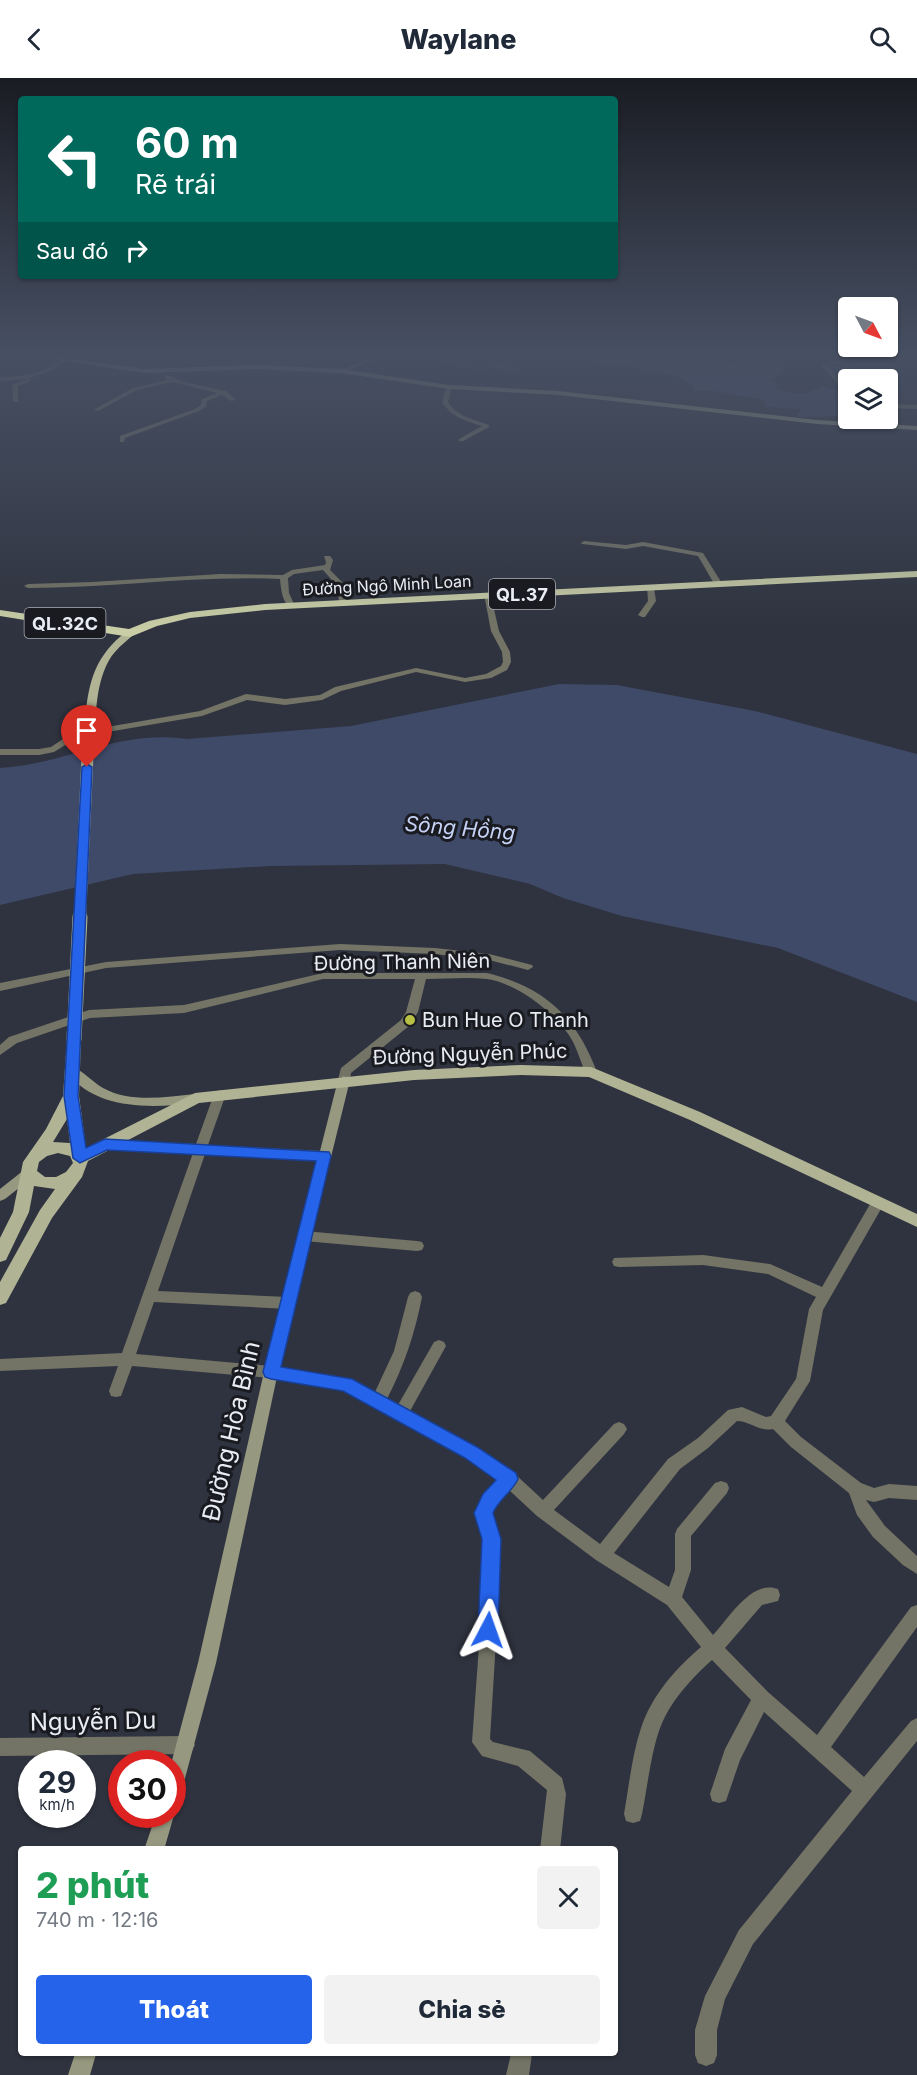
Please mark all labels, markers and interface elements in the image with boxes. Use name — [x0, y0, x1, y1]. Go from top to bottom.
icon: back — [18, 23, 51, 56]
text: Waylane — [401, 23, 516, 56]
icon: search — [866, 23, 899, 56]
text: 60 m — [135, 117, 239, 168]
icon: left — [36, 120, 114, 198]
text: Rẽ trái — [135, 168, 216, 201]
icon: right — [120, 234, 153, 267]
text: Sau đó — [36, 238, 108, 264]
north arrow — [838, 297, 898, 357]
map controls — [838, 297, 898, 429]
button: layers — [838, 369, 898, 429]
street label: Đường Ngô Minh Loan — [302, 571, 472, 599]
road number: QL.37 — [489, 579, 555, 609]
road number: QL.32C — [25, 608, 106, 638]
pin — [61, 705, 112, 767]
icon: arrive — [70, 714, 103, 747]
water label: Sông Hồng — [404, 811, 516, 845]
street label: Đường Thanh Niên — [314, 948, 490, 976]
place label: Bun Hue O Thanh — [422, 1008, 589, 1032]
marker: Bun Hue O Thanh — [403, 1013, 417, 1027]
street label: Đường Nguyễn Phúc — [372, 1039, 568, 1069]
street label: Đường Hòa Bình — [196, 1338, 266, 1524]
position arrow — [456, 1598, 520, 1662]
street label: Nguyễn Du — [30, 1705, 156, 1737]
speed limit sign: 30 — [108, 1750, 186, 1828]
text: 29 — [38, 1764, 76, 1800]
text: km/h — [39, 1795, 75, 1814]
text: 2 phút — [36, 1863, 149, 1907]
button: close — [537, 1866, 600, 1929]
text: 740 m · 12:16 — [36, 1908, 158, 1932]
button: Thoát — [36, 1975, 312, 2044]
button: Chia sẻ — [324, 1975, 600, 2044]

